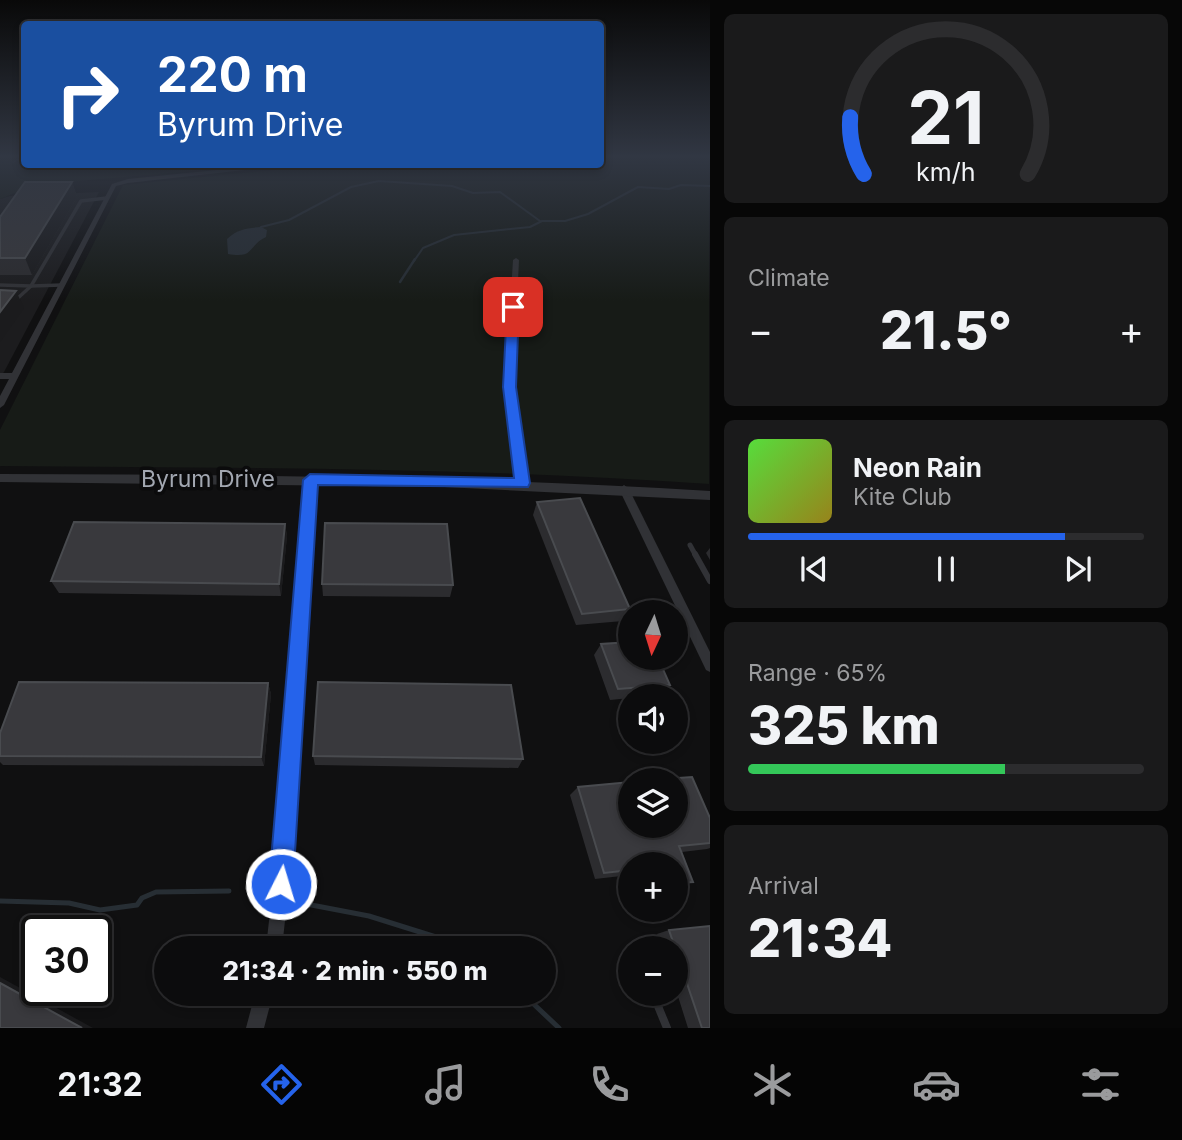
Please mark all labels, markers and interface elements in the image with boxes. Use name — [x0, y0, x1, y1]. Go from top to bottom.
text: 220 m — [157, 45, 308, 104]
icon: right — [42, 49, 133, 140]
text: 21 — [907, 74, 985, 163]
text: Byrum Drive — [157, 105, 343, 144]
text: km/h — [916, 157, 976, 187]
text: Climate — [748, 264, 830, 292]
pin — [483, 277, 543, 337]
icon: arrive — [494, 288, 532, 326]
text: 21.5° — [880, 299, 1012, 362]
text: − — [748, 307, 773, 353]
text: + — [1119, 307, 1144, 353]
text: Neon Rain — [853, 452, 982, 483]
street label: Byrum Drive — [141, 465, 275, 493]
text: Kite Club — [853, 483, 952, 511]
icon: previous — [795, 550, 833, 588]
icon: pause — [927, 550, 965, 588]
icon: next — [1059, 550, 1097, 588]
north arrow — [618, 600, 688, 670]
map controls — [618, 600, 688, 1006]
text: Range · 65% — [748, 659, 887, 687]
button: sound — [618, 684, 688, 754]
text: 325 km — [748, 694, 940, 757]
button: layers — [618, 768, 688, 838]
position arrow — [244, 847, 318, 921]
button: + — [618, 852, 688, 922]
text: Arrival — [748, 872, 819, 900]
text: 21:34 — [748, 907, 892, 970]
speed limit sign: 30 — [21, 915, 112, 1006]
button: − — [618, 936, 688, 1006]
text: 21:34 · 2 min · 550 m — [222, 955, 488, 986]
icon: directions — [257, 1060, 306, 1109]
icon: music — [421, 1060, 470, 1109]
icon: phone — [585, 1060, 634, 1109]
icon: climate — [748, 1060, 797, 1109]
icon: car — [912, 1060, 961, 1109]
icon: filters — [1076, 1060, 1125, 1109]
text: 21:32 — [57, 1065, 143, 1104]

